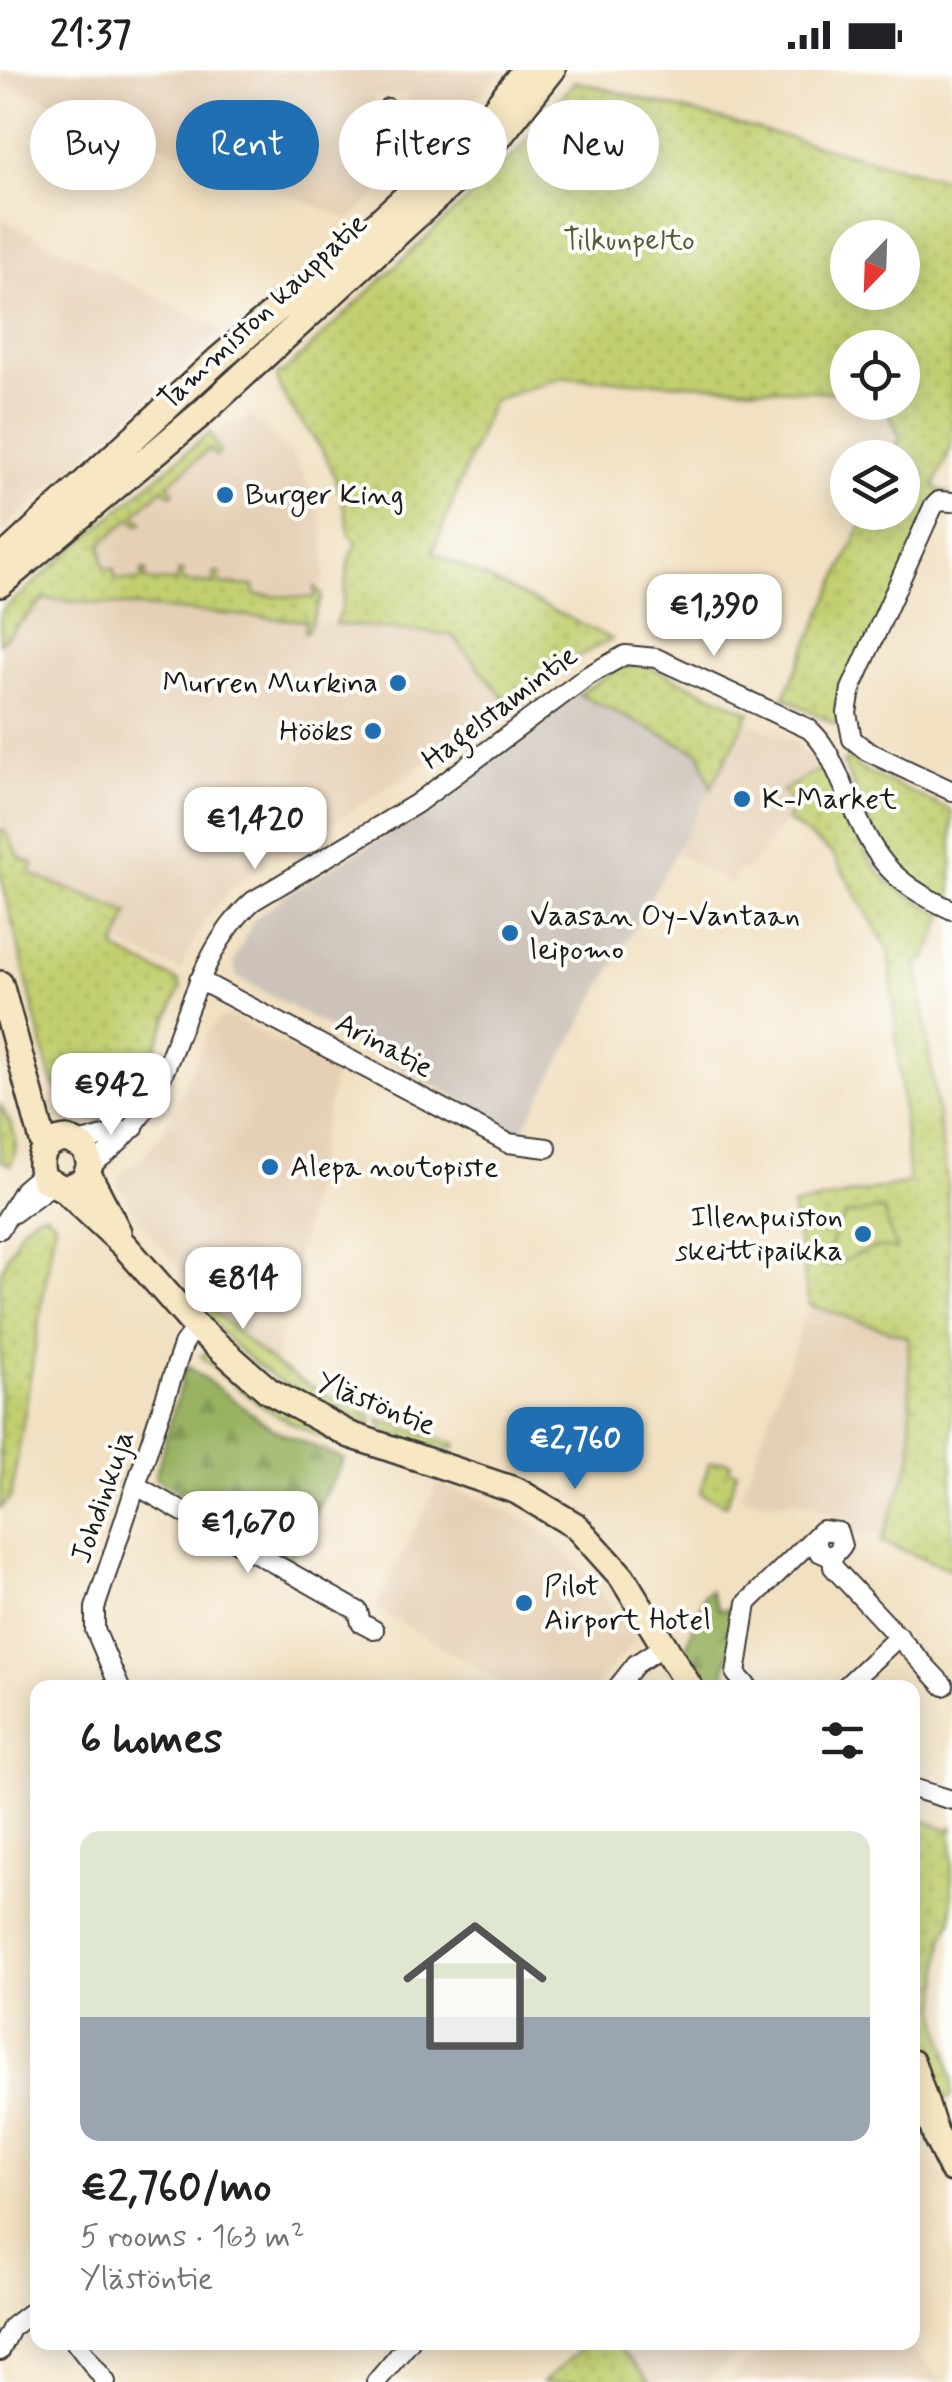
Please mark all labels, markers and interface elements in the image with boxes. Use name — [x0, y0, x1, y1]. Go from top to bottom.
text: 21:37 — [50, 11, 131, 60]
chip: Buy — [30, 100, 156, 190]
chip: Rent — [176, 100, 319, 190]
chip: Filters — [339, 100, 507, 190]
chip: New — [527, 100, 659, 190]
street label: Tammiston kauppatie — [150, 205, 376, 419]
north arrow — [830, 220, 920, 310]
map controls — [830, 220, 920, 530]
park label: Tilkunpelto — [563, 221, 695, 260]
button: locate — [830, 330, 920, 420]
button: layers — [830, 440, 920, 530]
place label: Burger King — [245, 476, 404, 517]
marker: Burger King — [214, 484, 236, 506]
pin: €1,390 — [633, 574, 795, 659]
text: €1,390 — [669, 585, 759, 627]
street label: Hagelstamintie — [414, 637, 588, 782]
place label: Murren Murkina — [162, 664, 378, 703]
marker: Murren Murkina — [387, 672, 409, 694]
place label: Hööks — [279, 712, 353, 751]
marker: Hööks — [362, 720, 384, 742]
place label: K-Market — [762, 780, 897, 819]
pin: €1,420 — [174, 787, 336, 872]
marker: K-Market — [731, 788, 753, 810]
text: €1,420 — [206, 798, 304, 840]
place label: Vaasan Oy-Vantaan leipomo — [530, 897, 800, 970]
marker: Vaasan Oy-Vantaan leipomo — [499, 922, 521, 944]
street label: Arinatie — [328, 1004, 440, 1088]
pin: €942 — [52, 1053, 170, 1138]
text: €942 — [73, 1064, 149, 1106]
place label: Alepa noutopiste — [290, 1148, 498, 1187]
marker: Alepa noutopiste — [259, 1156, 281, 1178]
place label: Illenpuiston skeittipaikka — [675, 1198, 843, 1271]
marker: Illenpuiston skeittipaikka — [852, 1223, 874, 1245]
pin: €814 — [184, 1247, 302, 1332]
text: €814 — [207, 1258, 279, 1300]
street label: Ylästöntie — [311, 1363, 441, 1445]
pin: €2,760 — [494, 1407, 656, 1492]
text: €2,760 — [529, 1418, 621, 1460]
street label: Johdinkuja — [62, 1425, 144, 1569]
pin: €1,670 — [167, 1491, 329, 1576]
text: €1,670 — [200, 1502, 296, 1544]
place label: Pilot Airport Hotel — [544, 1567, 711, 1640]
marker: Pilot Airport Hotel — [513, 1592, 535, 1614]
text: 6 homes — [80, 1713, 223, 1768]
icon: filters — [815, 1713, 870, 1768]
icon: home — [385, 1896, 565, 2076]
text: €2,760/mo — [80, 2161, 271, 2216]
text: 5 rooms · 163 m² — [80, 2216, 305, 2258]
text: Ylästöntie — [80, 2258, 213, 2300]

